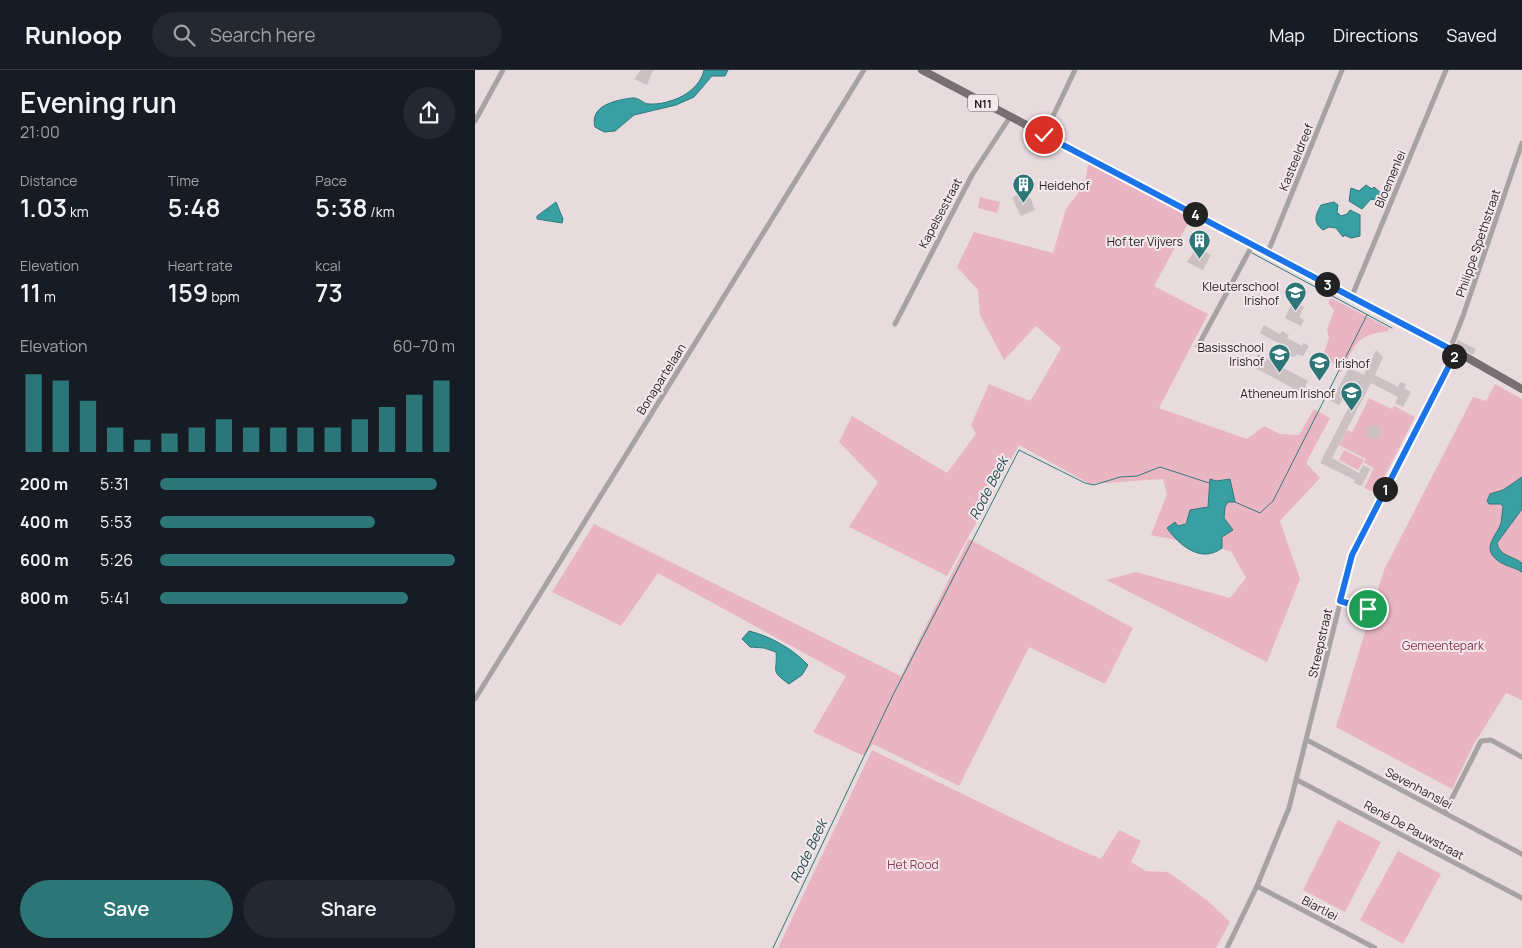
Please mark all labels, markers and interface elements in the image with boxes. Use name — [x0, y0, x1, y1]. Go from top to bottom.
search box — [152, 12, 502, 57]
text: Runloop — [25, 18, 122, 51]
icon: search — [170, 21, 198, 49]
text: Search here — [210, 22, 316, 48]
text: Map — [1269, 23, 1305, 47]
text: Directions — [1333, 23, 1418, 47]
text: Saved — [1446, 23, 1497, 47]
text: Evening run — [20, 83, 177, 121]
button: share — [403, 87, 455, 139]
road number: N11 — [968, 94, 998, 112]
pin — [1023, 114, 1065, 156]
street label: Kasteeldreef — [1275, 120, 1317, 193]
text: 21:00 — [20, 121, 60, 143]
icon: check — [1030, 121, 1058, 149]
street label: Bloemenlei — [1370, 148, 1410, 210]
text: Distance — [20, 171, 77, 190]
text: Time — [168, 171, 199, 190]
text: Pace — [315, 171, 347, 190]
building icon: Heidehof — [1011, 173, 1035, 204]
street label: Kapelsestraat — [914, 175, 966, 251]
place label: Heidehof — [1039, 177, 1090, 194]
street label: Philippe Spethstraat — [1452, 187, 1505, 299]
text: 1.03 — [20, 190, 67, 225]
text: 5:48 — [168, 190, 221, 225]
text: 5:38 — [315, 190, 367, 225]
text: km — [67, 202, 89, 221]
text: /km — [367, 202, 395, 221]
pin: 4 — [1183, 202, 1207, 226]
text: 4 — [1191, 205, 1200, 224]
building icon: Hof ter Vijvers — [1187, 229, 1211, 260]
place label: Hof ter Vijvers — [1107, 233, 1183, 250]
text: Elevation — [20, 256, 79, 275]
text: Heart rate — [168, 256, 233, 275]
text: kcal — [315, 256, 341, 275]
pin: 3 — [1315, 272, 1339, 296]
text: 11 — [20, 275, 41, 310]
text: 159 — [168, 275, 208, 310]
text: 73 — [315, 275, 343, 310]
text: 3 — [1323, 275, 1332, 294]
place label: Kleuterschool Irishof — [1202, 278, 1280, 309]
school or university icon: Kleuterschool Irishof — [1283, 281, 1307, 312]
text: m — [41, 287, 56, 306]
text: bpm — [208, 287, 240, 306]
text: Elevation — [20, 335, 88, 357]
text: 60–70 m — [393, 335, 455, 357]
place label: Basisschool Irishof — [1198, 339, 1265, 370]
street label: Bonapartelaan — [632, 340, 690, 418]
school or university icon: Basisschool Irishof — [1268, 342, 1292, 373]
pin: 2 — [1441, 344, 1467, 368]
text: 2 — [1450, 347, 1459, 366]
school or university icon: Irishof — [1307, 351, 1331, 382]
place label: Irishof — [1335, 355, 1370, 372]
school or university icon: Atheneum Irishof — [1339, 381, 1363, 412]
place label: Atheneum Irishof — [1240, 385, 1336, 402]
water label: Rode Beek — [964, 451, 1013, 523]
text: 200 m — [20, 473, 68, 495]
text: 5:31 — [100, 473, 129, 495]
pin: 1 — [1373, 476, 1397, 502]
text: 1 — [1382, 480, 1389, 499]
text: 400 m — [20, 511, 68, 533]
text: 5:53 — [100, 511, 132, 533]
text: 600 m — [20, 549, 69, 571]
text: 5:26 — [100, 549, 133, 571]
text: 800 m — [20, 587, 68, 609]
text: 5:41 — [100, 587, 130, 609]
pin — [1347, 588, 1389, 630]
icon: arrive — [1354, 595, 1382, 623]
street label: Streepstraat — [1304, 606, 1336, 679]
park label: Gemeentepark — [1402, 637, 1485, 654]
street label: Sevenhanslei — [1382, 763, 1456, 813]
street label: René De Pauwstraat — [1361, 796, 1467, 864]
water label: Rode Beek — [785, 814, 832, 886]
park label: Het Rood — [887, 856, 939, 873]
button: Save — [20, 880, 233, 938]
button: Share — [243, 880, 455, 938]
street label: Biartlei — [1299, 891, 1341, 925]

